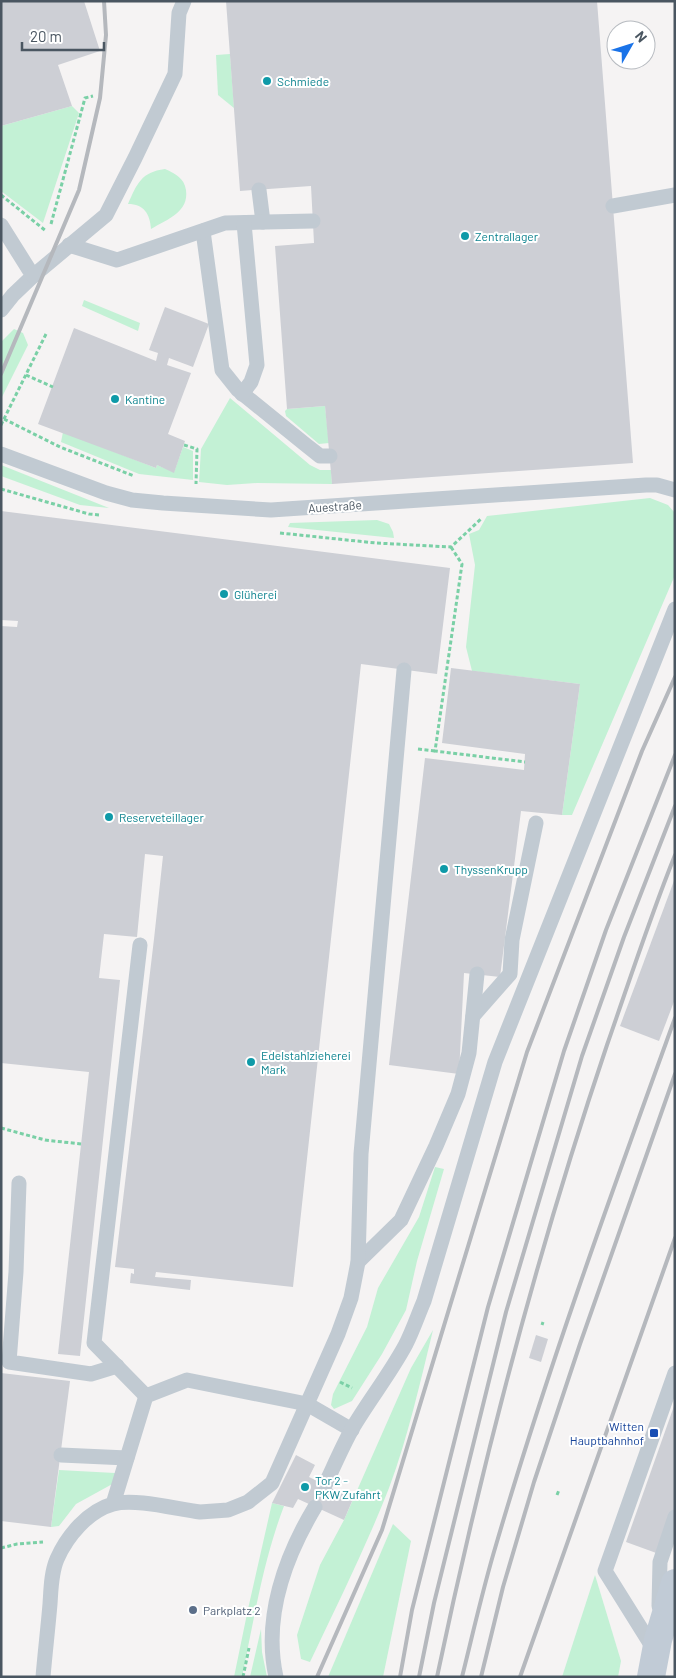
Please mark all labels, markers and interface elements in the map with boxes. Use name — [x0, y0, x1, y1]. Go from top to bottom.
scale bar — [22, 20, 105, 52]
north arrow — [606, 20, 656, 70]
text: 20 m — [30, 27, 62, 45]
text: N — [632, 28, 651, 45]
place label: Schmiede — [277, 74, 329, 88]
marker: Schmiede — [261, 75, 273, 87]
place label: Zentrallager — [475, 229, 539, 243]
marker: Zentrallager — [459, 230, 471, 242]
place label: Kantine — [125, 392, 165, 406]
marker: Kantine — [109, 393, 121, 405]
street label: Auestraße — [308, 497, 362, 515]
place label: Glüherei — [234, 587, 277, 601]
marker: Glüherei — [218, 588, 230, 600]
place label: Reserveteillager — [119, 810, 204, 824]
marker: Reserveteillager — [103, 811, 115, 823]
place label: ThyssenKrupp — [454, 862, 528, 876]
marker: ThyssenKrupp — [438, 863, 450, 875]
place label: Edelstahlzieherei Mark — [261, 1048, 351, 1076]
marker: Edelstahlzieherei Mark — [245, 1056, 257, 1068]
place label: Witten Hauptbahnhof — [570, 1419, 644, 1447]
marker: Witten Hauptbahnhof — [648, 1427, 660, 1439]
place label: Tor 2 - PKW Zufahrt — [315, 1473, 381, 1501]
marker: Tor 2 - PKW Zufahrt — [299, 1481, 311, 1493]
place label: Parkplatz 2 — [203, 1603, 261, 1617]
marker: Parkplatz 2 — [187, 1604, 199, 1616]

